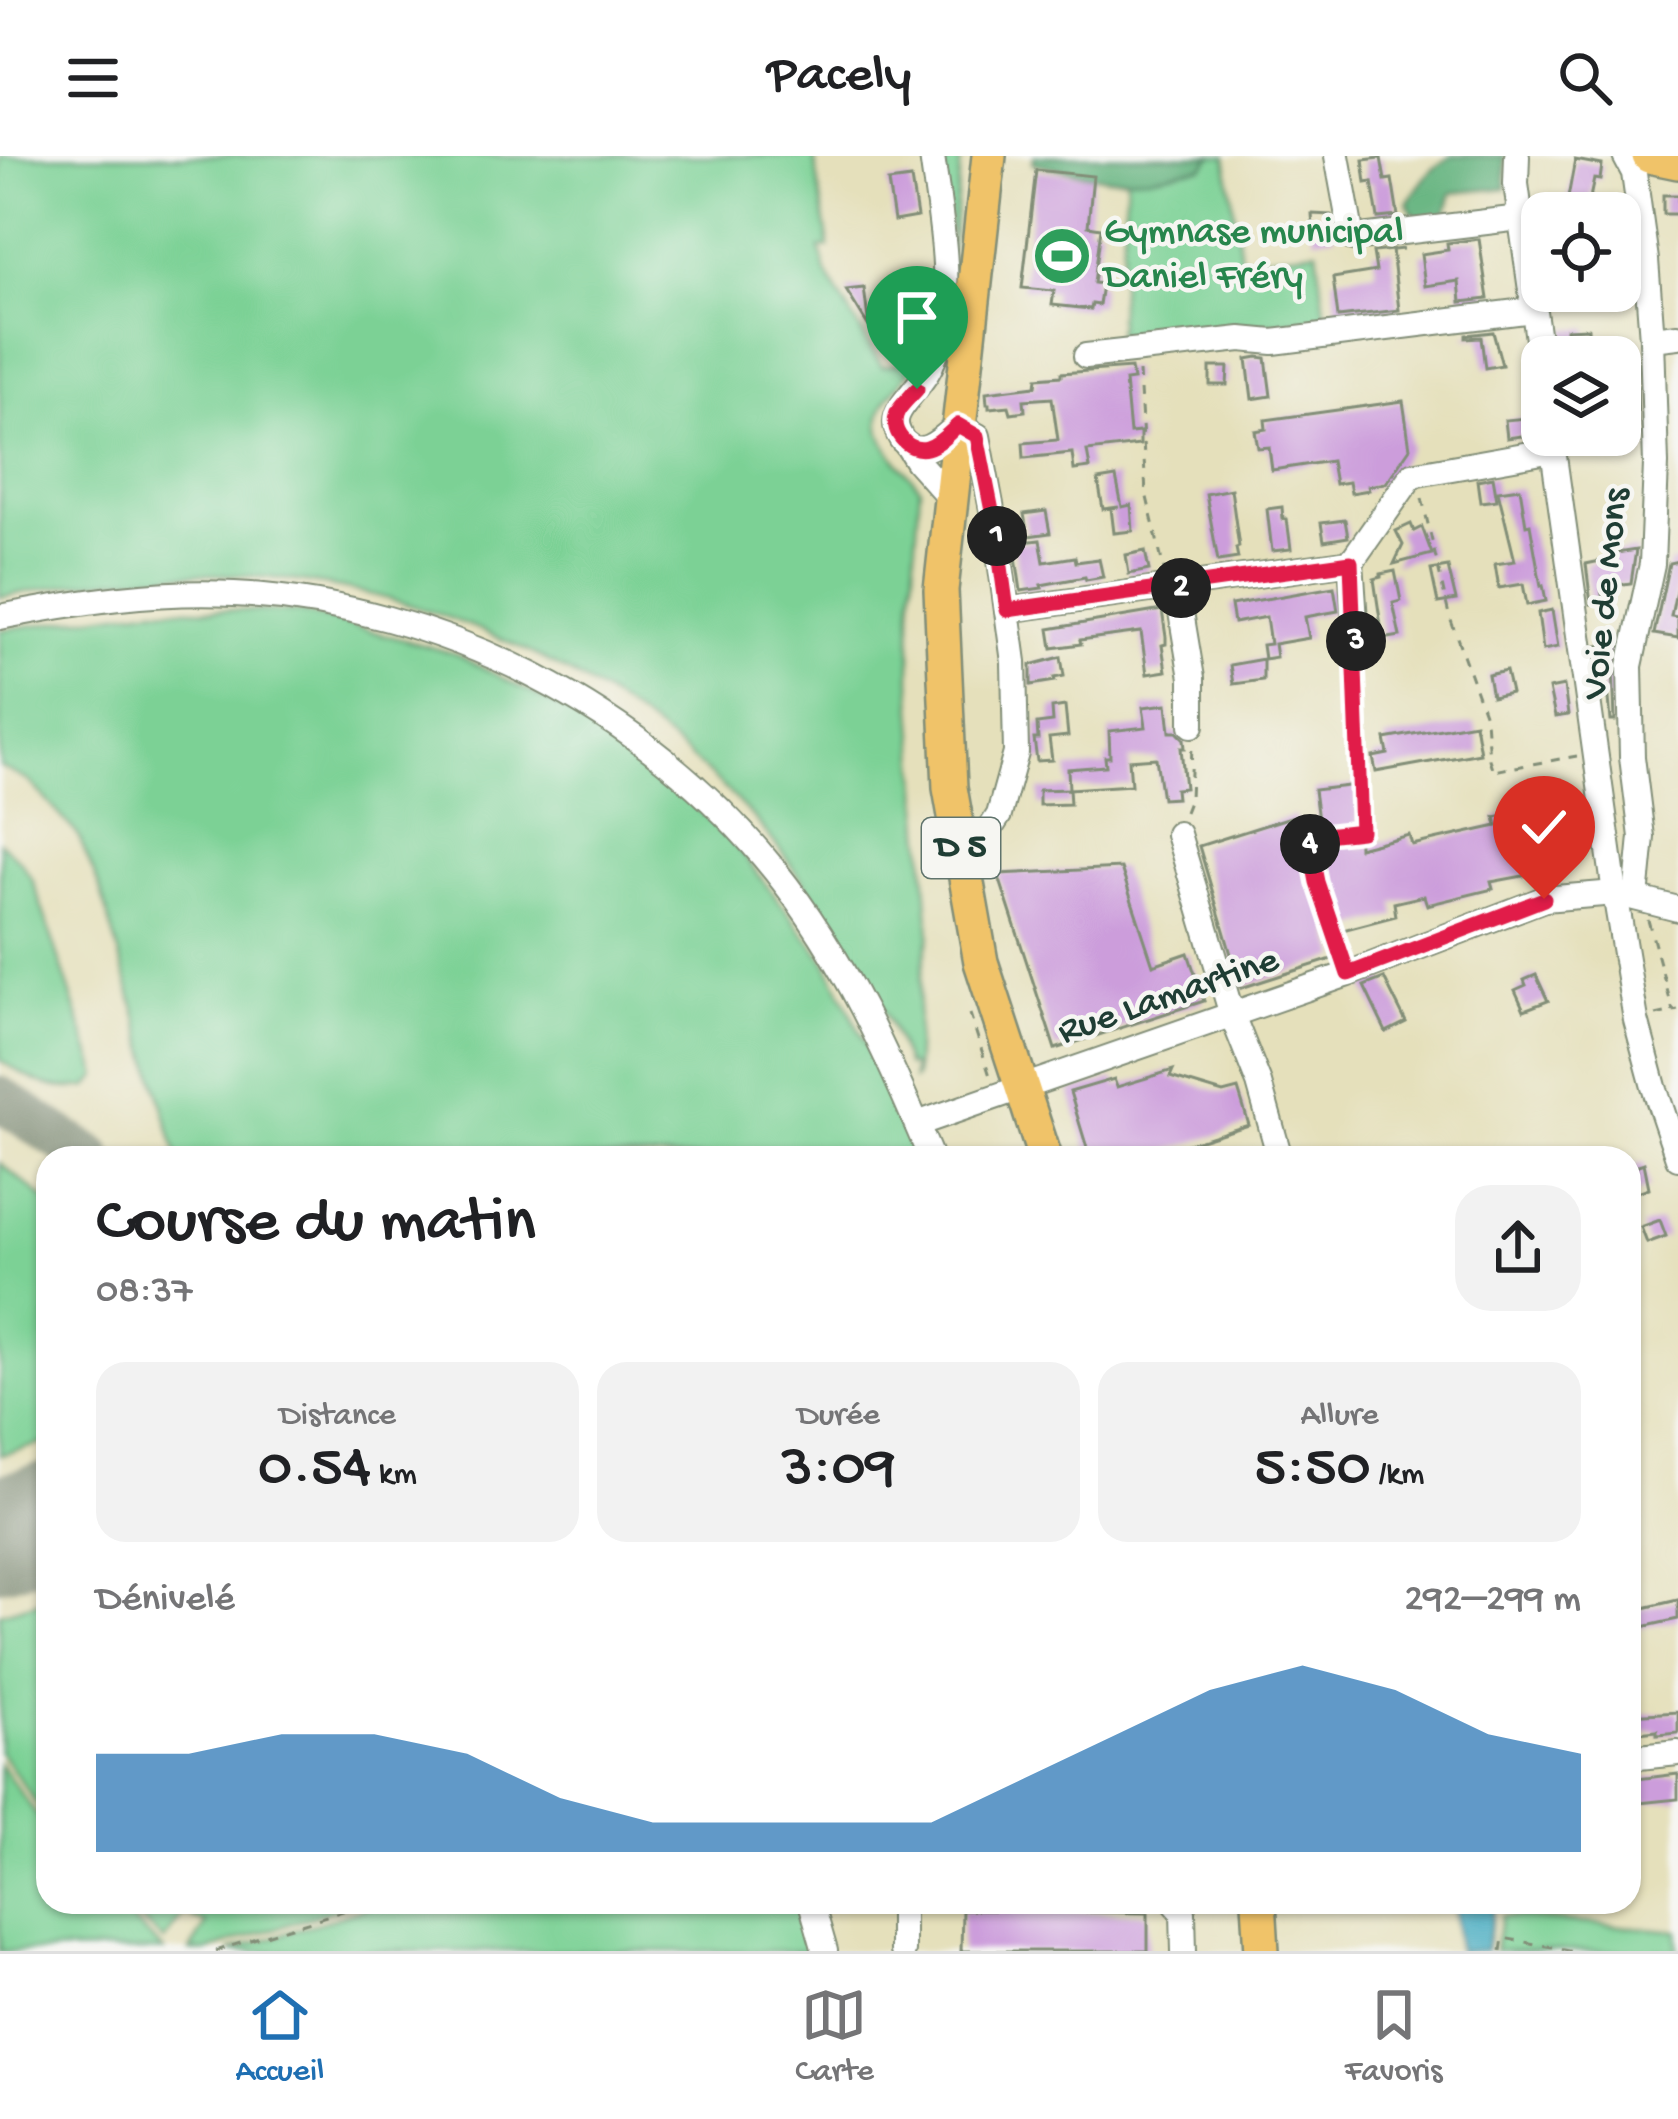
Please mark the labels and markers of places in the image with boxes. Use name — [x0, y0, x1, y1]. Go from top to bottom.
place label: Gymnase municipal Daniel Fréry — [1101, 211, 1404, 302]
sports icon: Gymnase municipal Daniel Fréry — [1031, 225, 1093, 287]
pin — [866, 266, 968, 389]
pin: 1 — [967, 506, 1027, 566]
pin: 2 — [1151, 558, 1211, 618]
pin: 3 — [1326, 611, 1386, 671]
pin — [1493, 776, 1595, 899]
pin: 4 — [1280, 814, 1340, 874]

